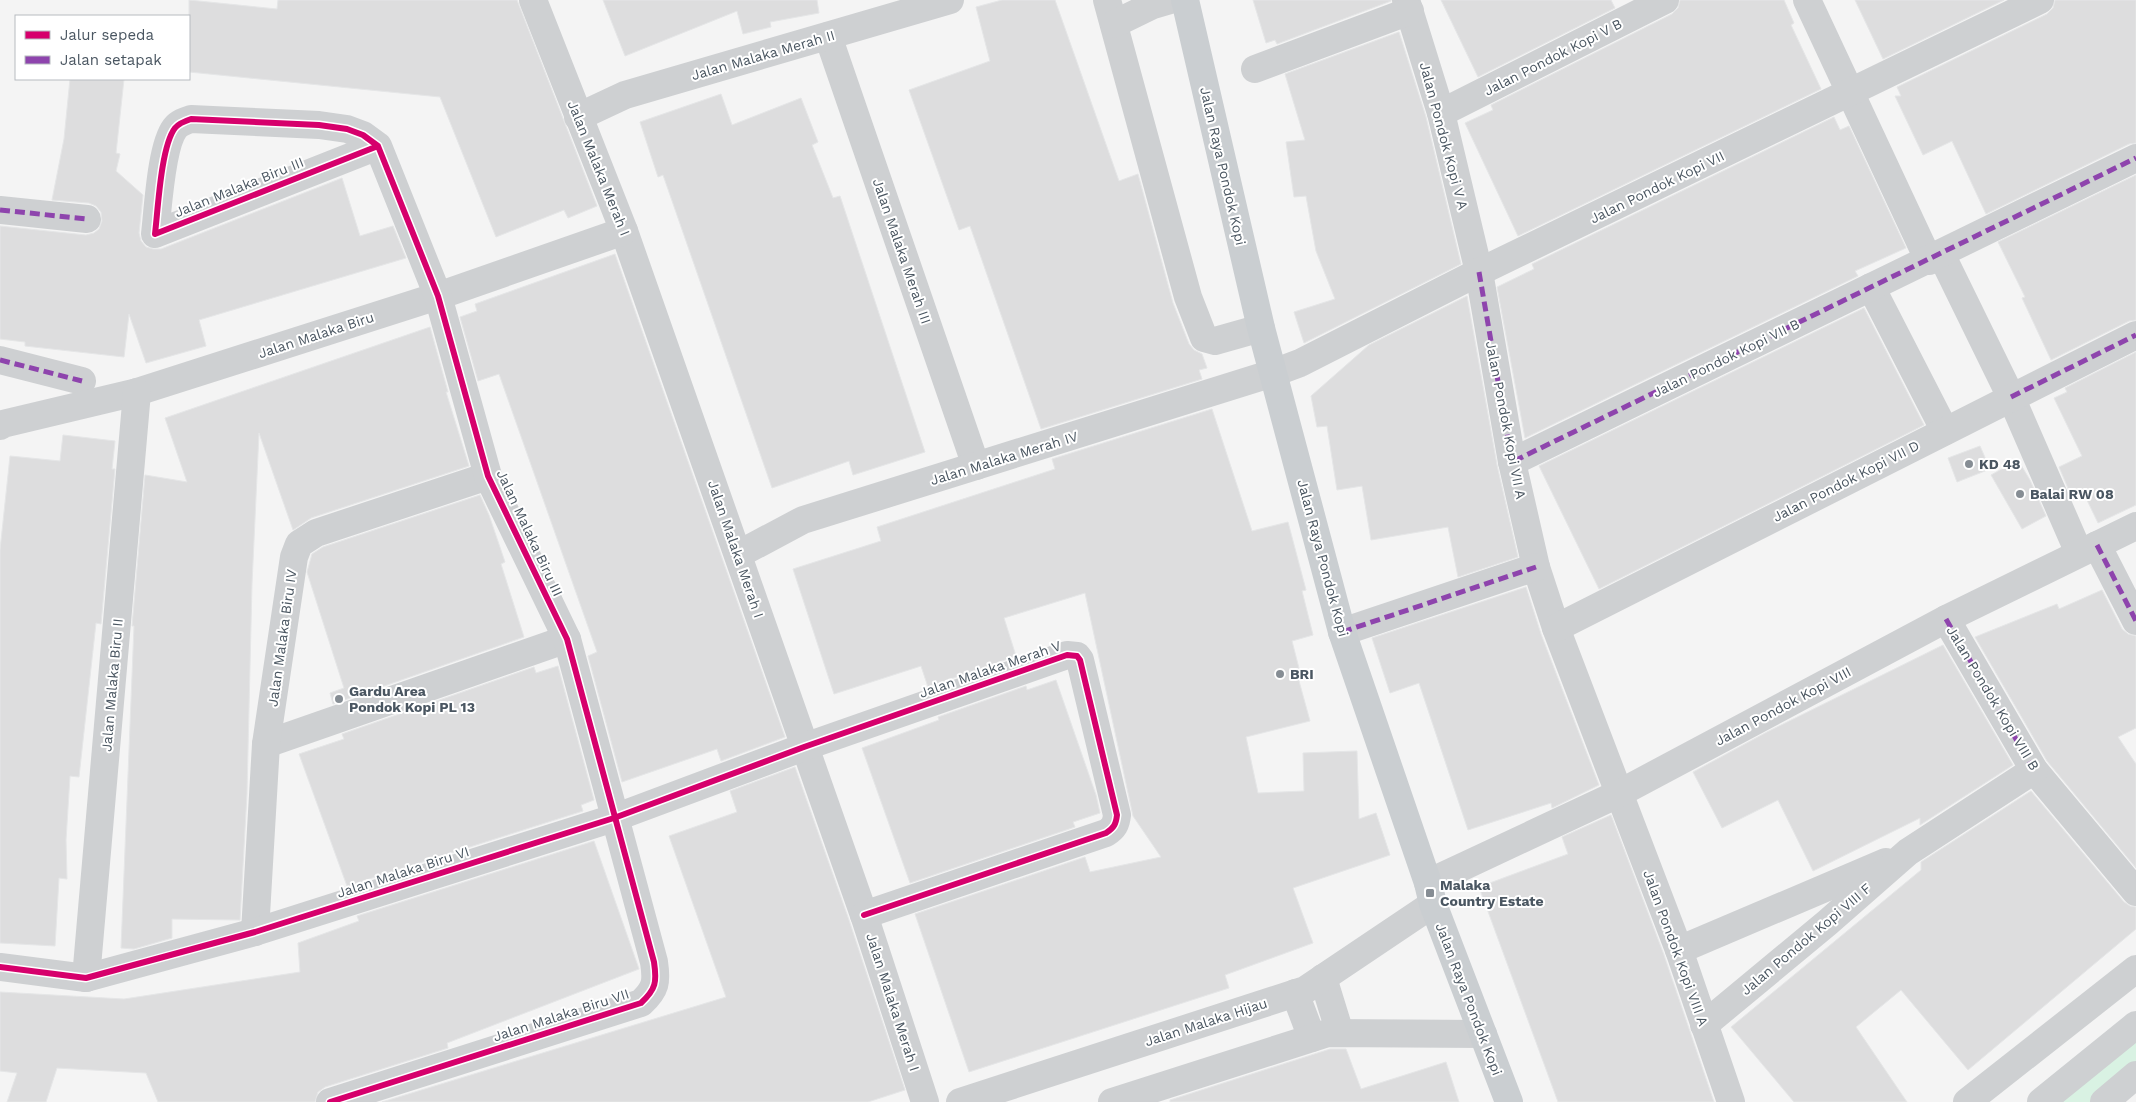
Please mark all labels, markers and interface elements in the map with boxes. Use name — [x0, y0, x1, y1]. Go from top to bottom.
legend — [15, 15, 190, 80]
street label: Jalan Pondok Kopi V B — [1481, 15, 1625, 99]
text: Jalur sepeda — [60, 26, 154, 44]
street label: Jalan Malaka Merah II — [689, 27, 837, 83]
text: Jalan setapak — [60, 51, 162, 69]
street label: Jalan Pondok Kopi V A — [1417, 60, 1471, 212]
street label: Jalan Raya Pondok Kopi — [1197, 85, 1249, 247]
street label: Jalan Malaka Merah I — [565, 98, 633, 238]
street label: Jalan Pondok Kopi VII — [1587, 147, 1727, 227]
street label: Jalan Malaka Biru III — [172, 154, 306, 220]
street label: Jalan Malaka Merah III — [870, 176, 934, 326]
street label: Jalan Malaka Biru — [256, 309, 376, 361]
street label: Jalan Pondok Kopi VII B — [1650, 315, 1802, 401]
street label: Jalan Pondok Kopi VII A — [1483, 339, 1529, 501]
street label: Jalan Malaka Merah IV — [928, 428, 1080, 488]
street label: Jalan Pondok Kopi VII D — [1770, 437, 1922, 525]
place label: KD 48 — [1979, 456, 2021, 472]
marker: KD 48 — [1963, 458, 1975, 470]
street label: Jalan Malaka Biru III — [494, 467, 566, 599]
street label: Jalan Malaka Merah I — [705, 478, 767, 620]
street label: Jalan Raya Pondok Kopi — [1294, 478, 1352, 638]
place label: Balai RW 08 — [2030, 486, 2114, 502]
marker: Balai RW 08 — [2014, 488, 2026, 500]
street label: Jalan Malaka Biru IV — [264, 568, 300, 708]
street label: Jalan Malaka Biru II — [98, 618, 126, 752]
street label: Jalan Pondok Kopi VIII B — [1944, 623, 2042, 773]
street label: Jalan Malaka Merah V — [917, 637, 1063, 701]
street label: Jalan Pondok Kopi VIII — [1712, 663, 1854, 749]
place label: BRI — [1290, 666, 1314, 682]
marker: BRI — [1274, 668, 1286, 680]
place label: Gardu Area Pondok Kopi PL 13 — [349, 683, 475, 715]
marker: Gardu Area Pondok Kopi PL 13 — [333, 693, 345, 705]
street label: Jalan Malaka Biru VI — [335, 843, 471, 901]
street label: Jalan Pondok Kopi VIII A — [1640, 868, 1712, 1028]
place label: Malaka Country Estate — [1440, 877, 1544, 909]
street label: Jalan Pondok Kopi VIII F — [1738, 880, 1874, 998]
marker: Malaka Country Estate — [1424, 887, 1436, 899]
street label: Jalan Raya Pondok Kopi — [1432, 920, 1506, 1078]
street label: Jalan Malaka Merah I — [863, 931, 923, 1073]
street label: Jalan Malaka Biru VII — [491, 985, 631, 1045]
street label: Jalan Malaka Hijau — [1143, 995, 1269, 1049]

